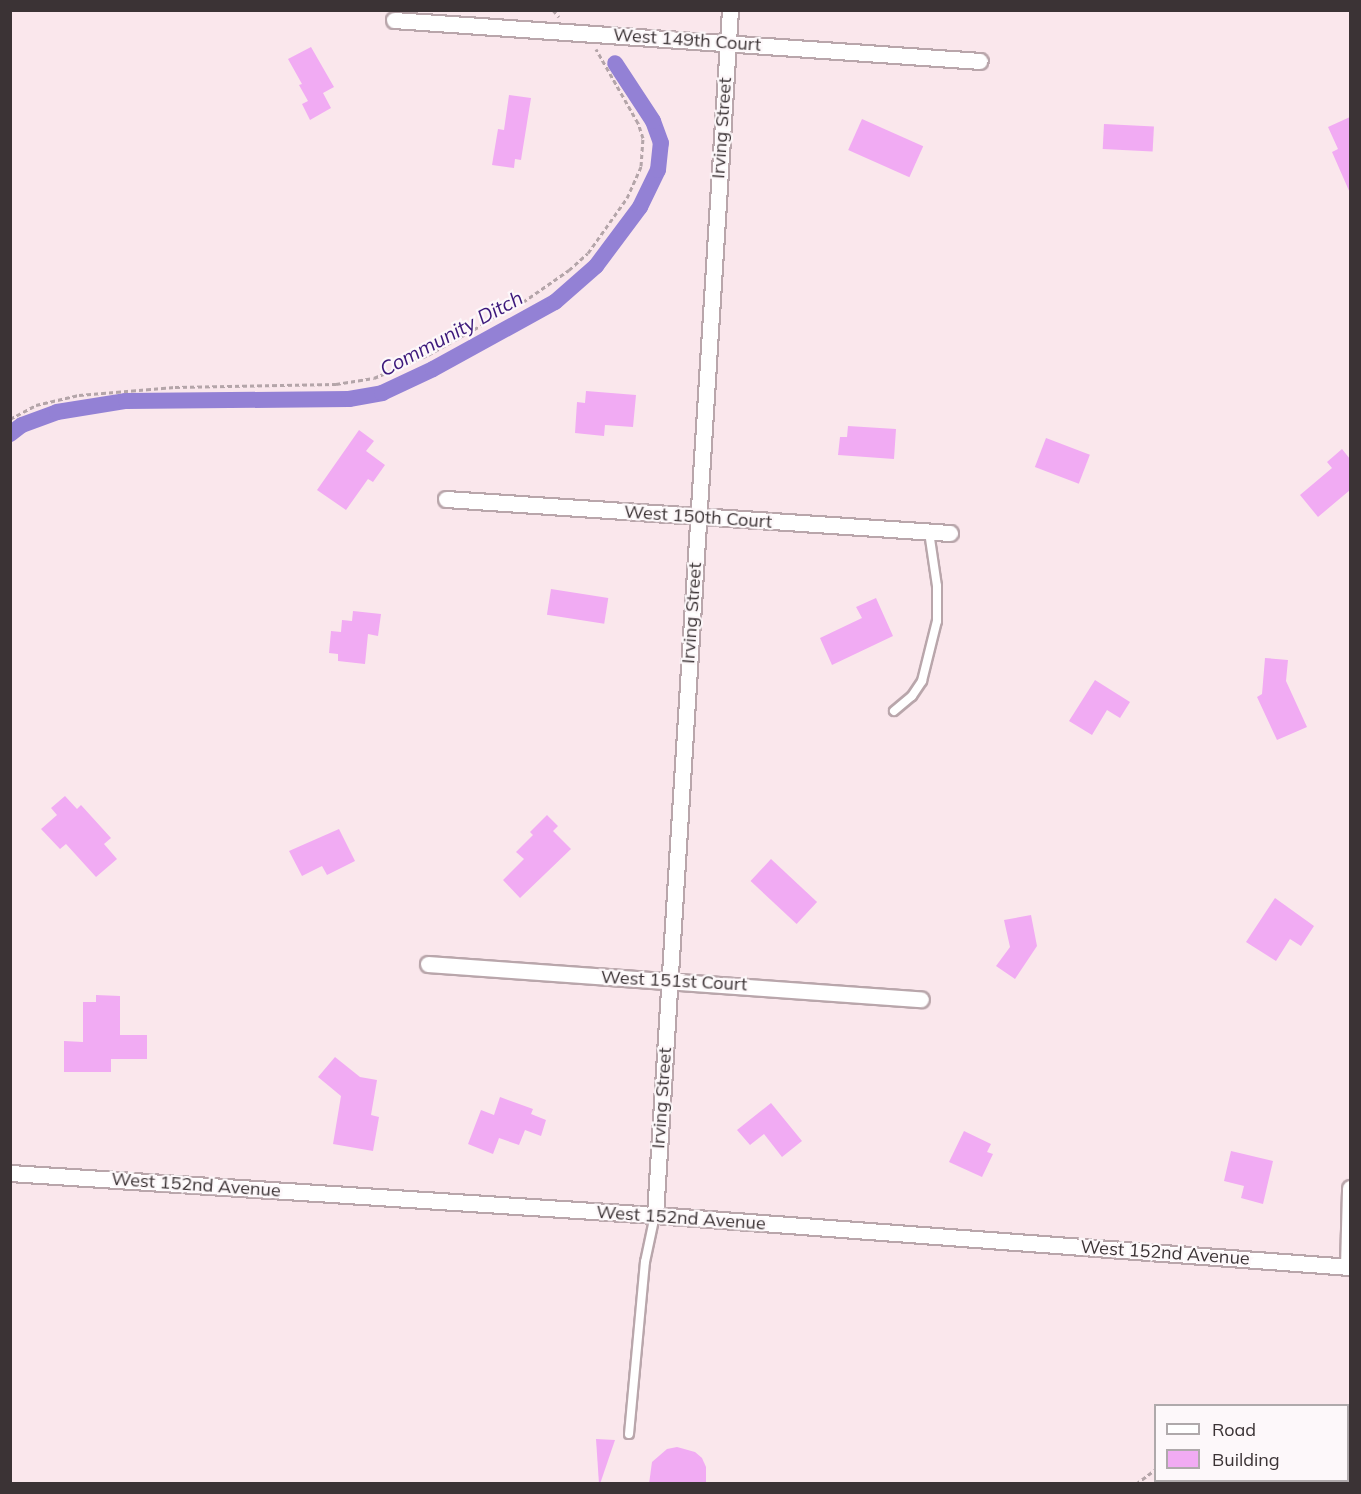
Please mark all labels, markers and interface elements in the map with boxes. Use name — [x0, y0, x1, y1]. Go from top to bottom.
street label: West 149th Court — [612, 24, 762, 56]
street label: Irving Street — [708, 77, 736, 179]
water label: Community Ditch — [375, 285, 527, 381]
street label: West 150th Court — [623, 501, 773, 533]
street label: Irving Street — [678, 562, 706, 664]
street label: West 151st Court — [600, 966, 748, 996]
street label: Irving Street — [648, 1047, 676, 1149]
street label: West 152nd Avenue — [111, 1168, 281, 1202]
street label: West 152nd Avenue — [596, 1201, 766, 1235]
street label: West 152nd Avenue — [1080, 1236, 1250, 1270]
legend — [1154, 1404, 1349, 1482]
text: Road — [1212, 1418, 1256, 1441]
text: Building — [1212, 1448, 1280, 1471]

